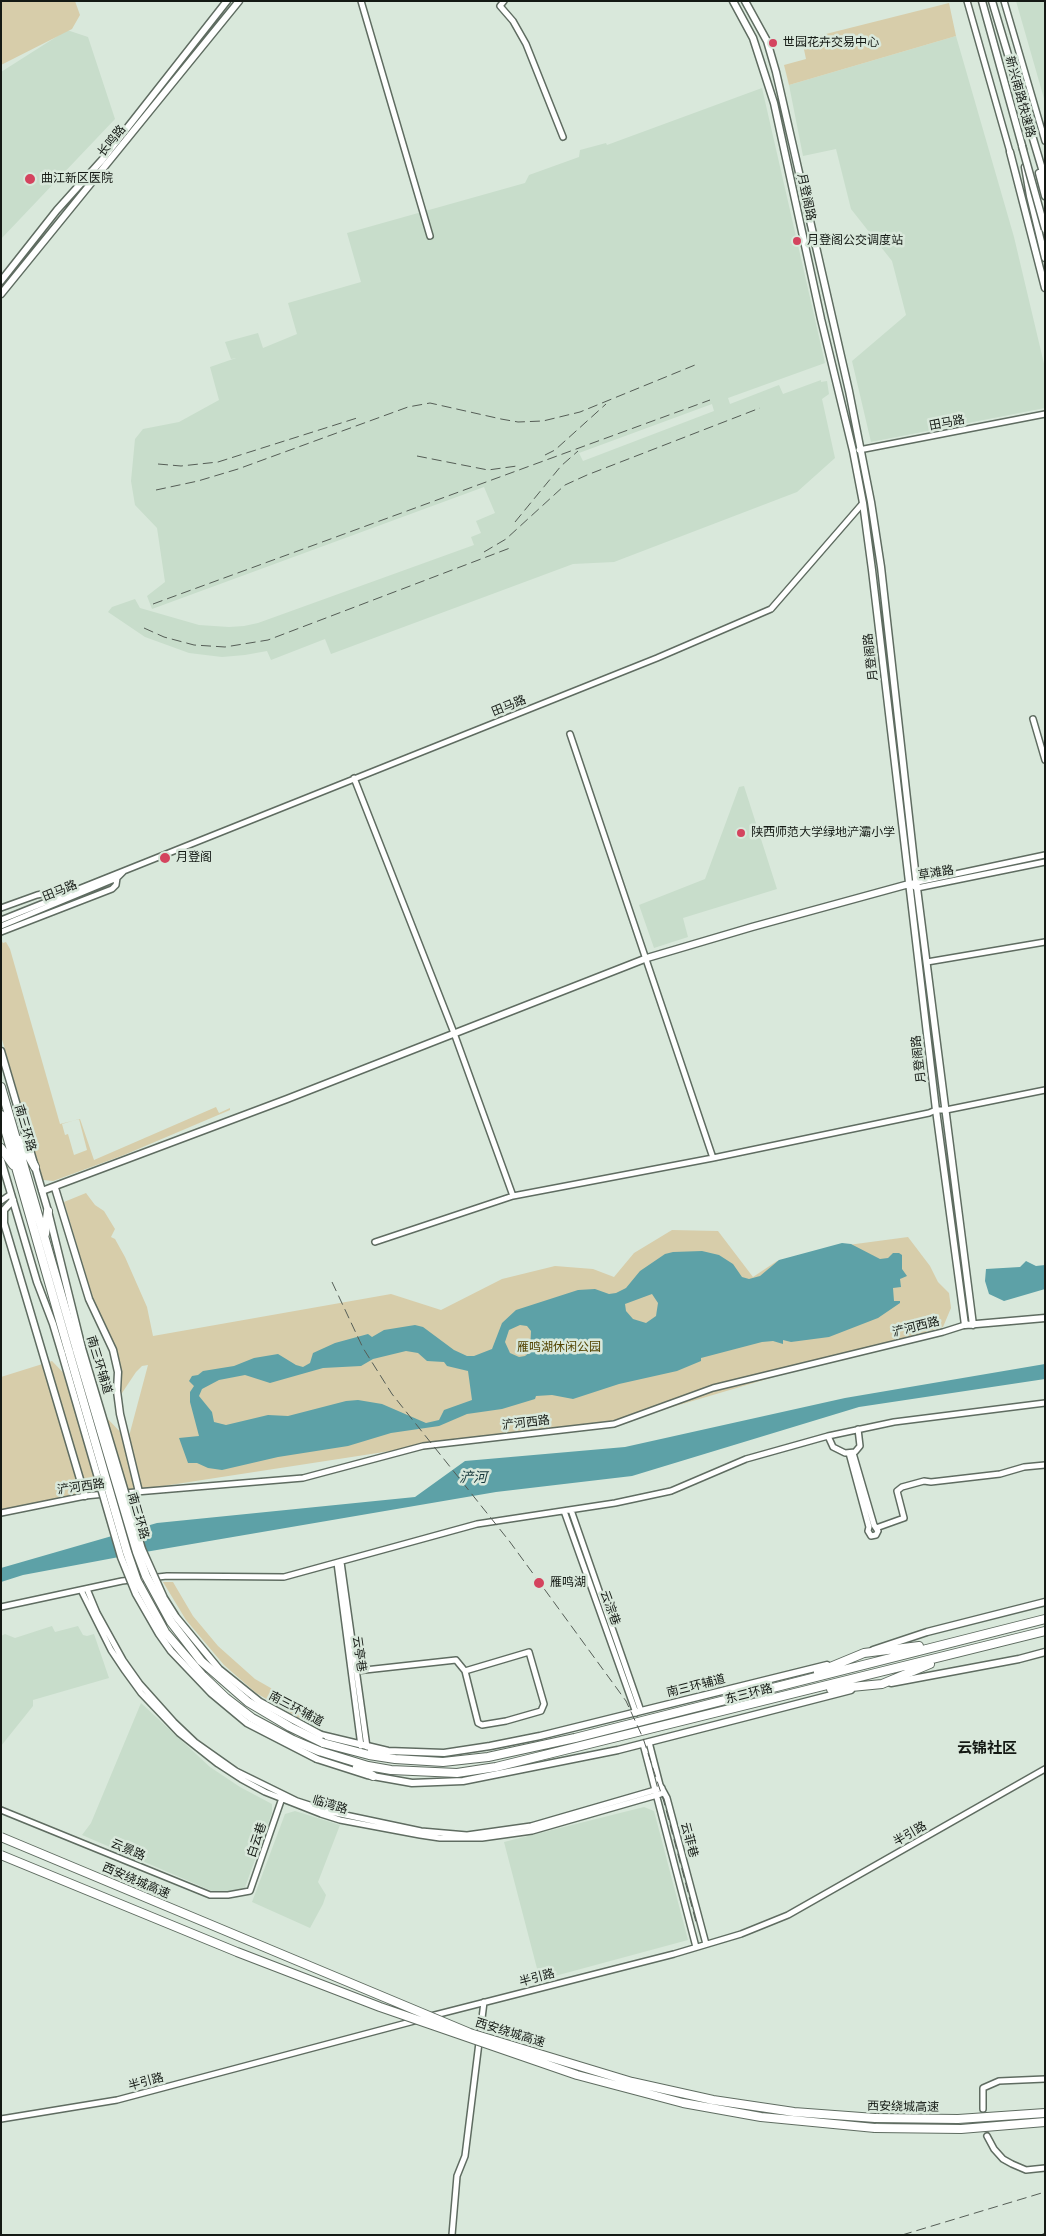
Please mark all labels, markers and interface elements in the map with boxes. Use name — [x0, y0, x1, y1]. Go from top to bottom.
place label: 世园花卉交易中心 — [783, 36, 879, 50]
marker: 世园花卉交易中心 — [767, 37, 779, 49]
street label: 新兴南路快速路 — [1002, 55, 1038, 139]
street label: 长鸣路 — [95, 122, 129, 160]
marker: 曲江新区医院 — [23, 172, 37, 186]
place label: 曲江新区医院 — [41, 172, 113, 186]
street label: 月登阁路 — [794, 172, 818, 222]
place label: 月登阁公交调度站 — [807, 234, 903, 248]
marker: 月登阁公交调度站 — [791, 235, 803, 247]
street label: 田马路 — [928, 412, 966, 434]
street label: 月登阁路 — [861, 632, 881, 682]
street label: 田马路 — [490, 693, 528, 719]
place label: 陕西师范大学绿地浐灞小学 — [751, 826, 895, 840]
marker: 陕西师范大学绿地浐灞小学 — [735, 827, 747, 839]
marker: 月登阁 — [158, 851, 172, 865]
place label: 月登阁 — [176, 851, 212, 865]
street label: 草滩路 — [917, 863, 955, 883]
street label: 田马路 — [41, 878, 79, 904]
street label: 月登阁路 — [909, 1034, 929, 1084]
street label: 南三环路 — [11, 1103, 39, 1153]
street label: 浐河西路 — [891, 1314, 941, 1340]
street label: 南三环辅道 — [83, 1334, 115, 1396]
park label: 雁鸣湖休闲公园 — [517, 1341, 601, 1355]
street label: 浐河西路 — [501, 1413, 551, 1433]
water label: 浐河 — [459, 1470, 487, 1486]
street label: 浐河西路 — [56, 1477, 106, 1497]
street label: 南三环路 — [124, 1491, 152, 1541]
marker: 雁鸣湖 — [532, 1576, 546, 1590]
place label: 雁鸣湖 — [550, 1576, 586, 1590]
street label: 云淙巷 — [597, 1589, 623, 1627]
street label: 云亭巷 — [349, 1635, 369, 1673]
street label: 南三环辅道 — [665, 1672, 727, 1700]
street label: 东三环路 — [724, 1681, 774, 1707]
street label: 南三环辅道 — [266, 1689, 326, 1729]
district label: 云锦社区 — [957, 1740, 1017, 1758]
street label: 临湾路 — [311, 1793, 349, 1817]
street label: 半引路 — [891, 1819, 929, 1849]
street label: 白云巷 — [244, 1821, 270, 1859]
street label: 云菲巷 — [677, 1821, 701, 1859]
street label: 云景路 — [109, 1836, 147, 1864]
street label: 西安绕城高速 — [100, 1860, 172, 1902]
street label: 半引路 — [518, 1966, 556, 1990]
street label: 西安绕城高速 — [473, 2016, 547, 2050]
street label: 半引路 — [127, 2070, 165, 2094]
street label: 西安绕城高速 — [867, 2099, 939, 2115]

